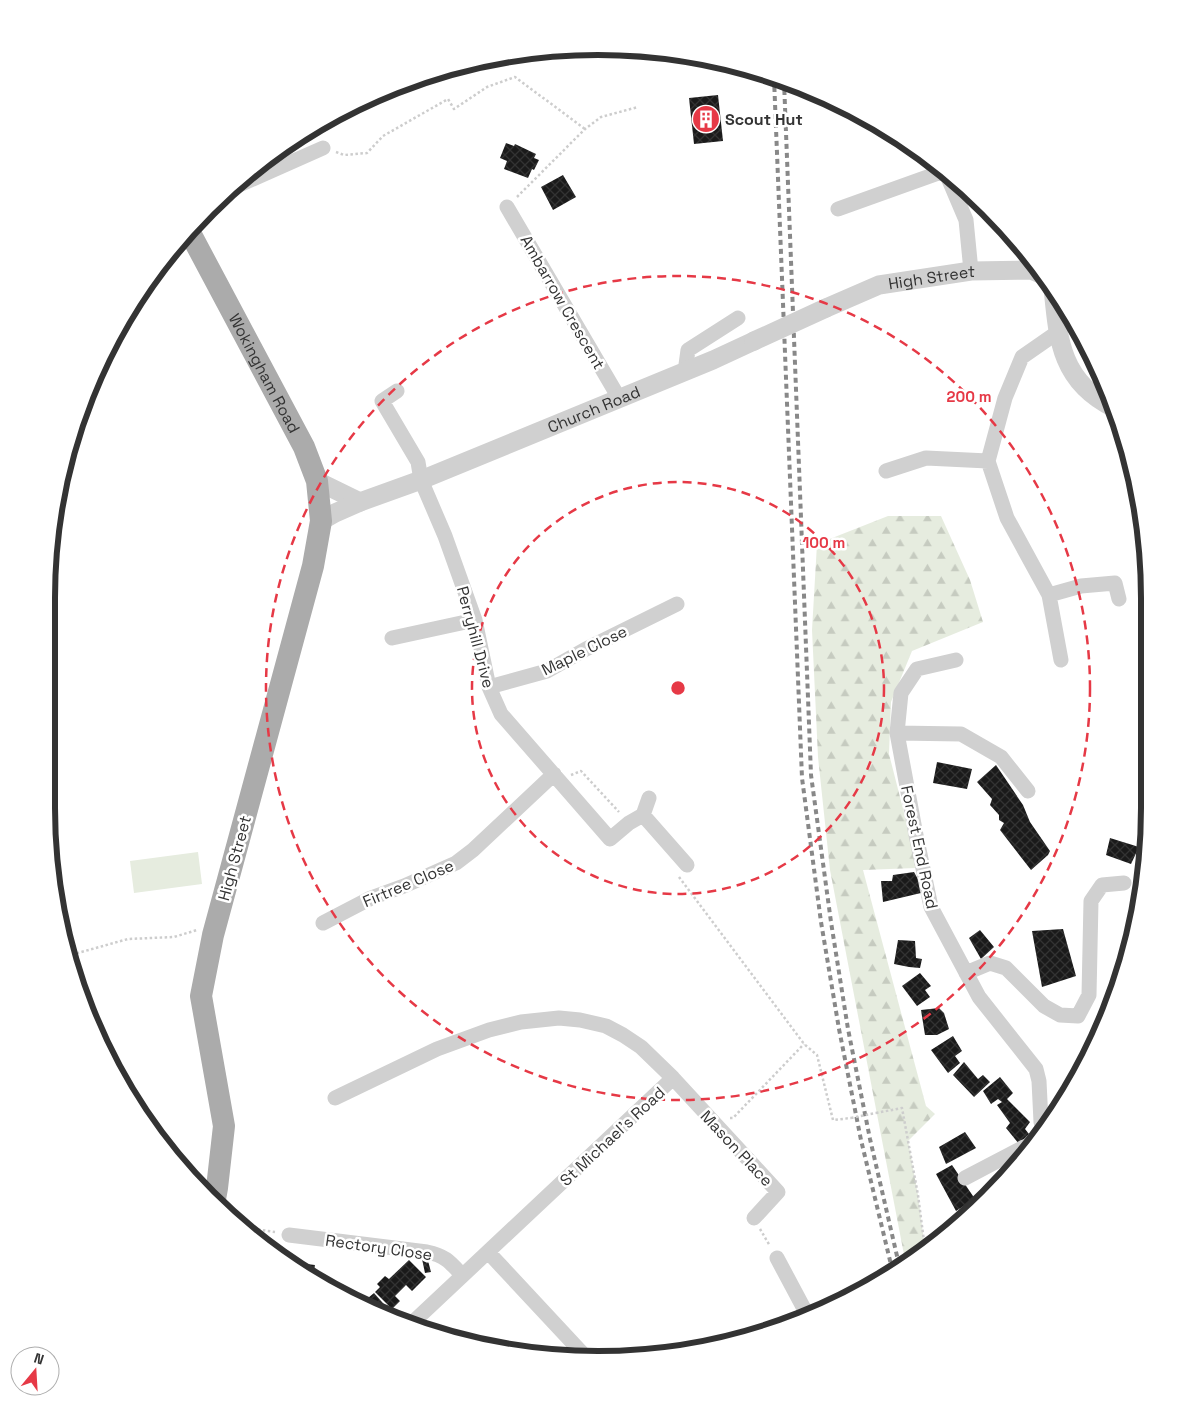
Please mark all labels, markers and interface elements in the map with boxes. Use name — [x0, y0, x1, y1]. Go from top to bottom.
building icon: Scout Hut — [691, 104, 721, 134]
place label: Scout Hut — [725, 109, 803, 130]
street label: Ambarrow Crescent — [516, 231, 610, 373]
street label: High Street — [887, 261, 975, 294]
street label: Wokingham Road — [224, 310, 305, 437]
street label: Church Road — [544, 381, 643, 438]
text: 200 m — [947, 387, 991, 406]
text: 100 m — [803, 533, 845, 552]
street label: Perryhill Drive — [452, 584, 499, 690]
street label: Maple Close — [538, 621, 631, 680]
centre of rings — [669, 679, 687, 697]
street label: Forest End Road — [896, 783, 943, 911]
street label: High Street — [213, 813, 256, 903]
street label: Firtree Close — [360, 855, 457, 912]
street label: St Michael's Road — [555, 1082, 669, 1191]
street label: Mason Place — [696, 1106, 777, 1191]
street label: Rectory Close — [324, 1230, 434, 1265]
north arrow — [10, 1346, 60, 1396]
text: N — [32, 1349, 46, 1369]

